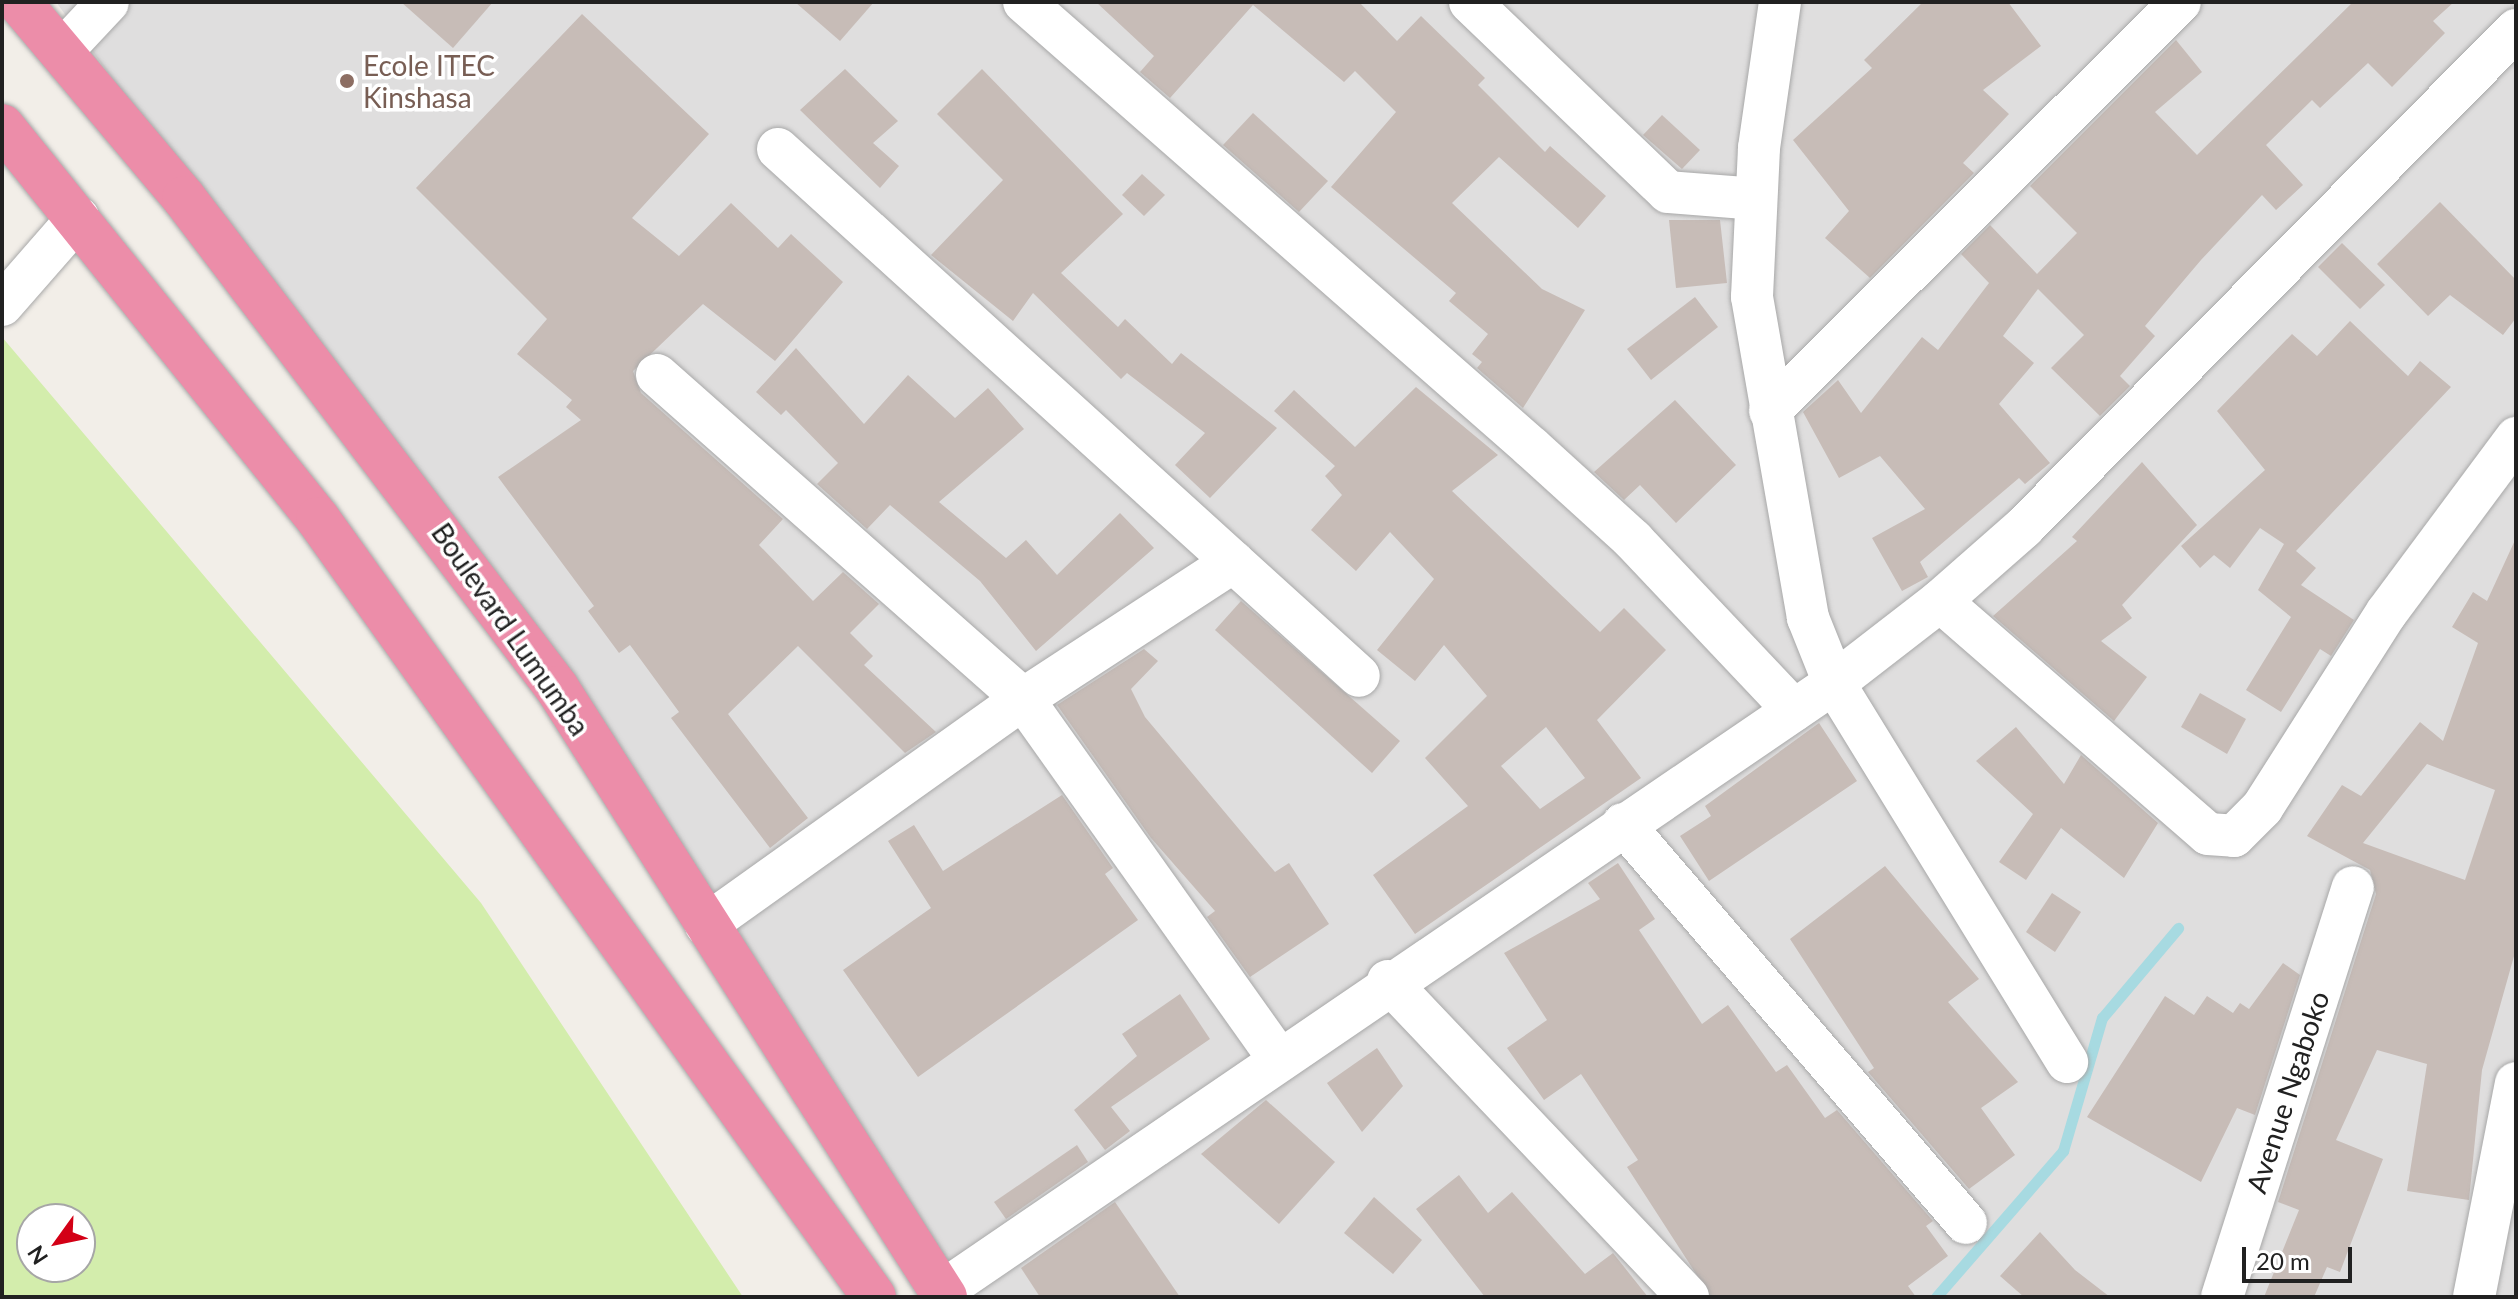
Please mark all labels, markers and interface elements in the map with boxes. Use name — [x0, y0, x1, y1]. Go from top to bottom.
place label: Ecole ITEC Kinshasa — [363, 48, 495, 114]
marker: Ecole ITEC Kinshasa — [338, 72, 356, 90]
street label: Boulevard Lumumba — [425, 516, 597, 742]
street label: Avenue Ngaboko — [2239, 987, 2335, 1197]
north arrow — [16, 1203, 96, 1283]
scale bar — [2246, 1231, 2356, 1281]
text: N — [21, 1241, 53, 1270]
text: 20 m — [2256, 1246, 2310, 1275]

